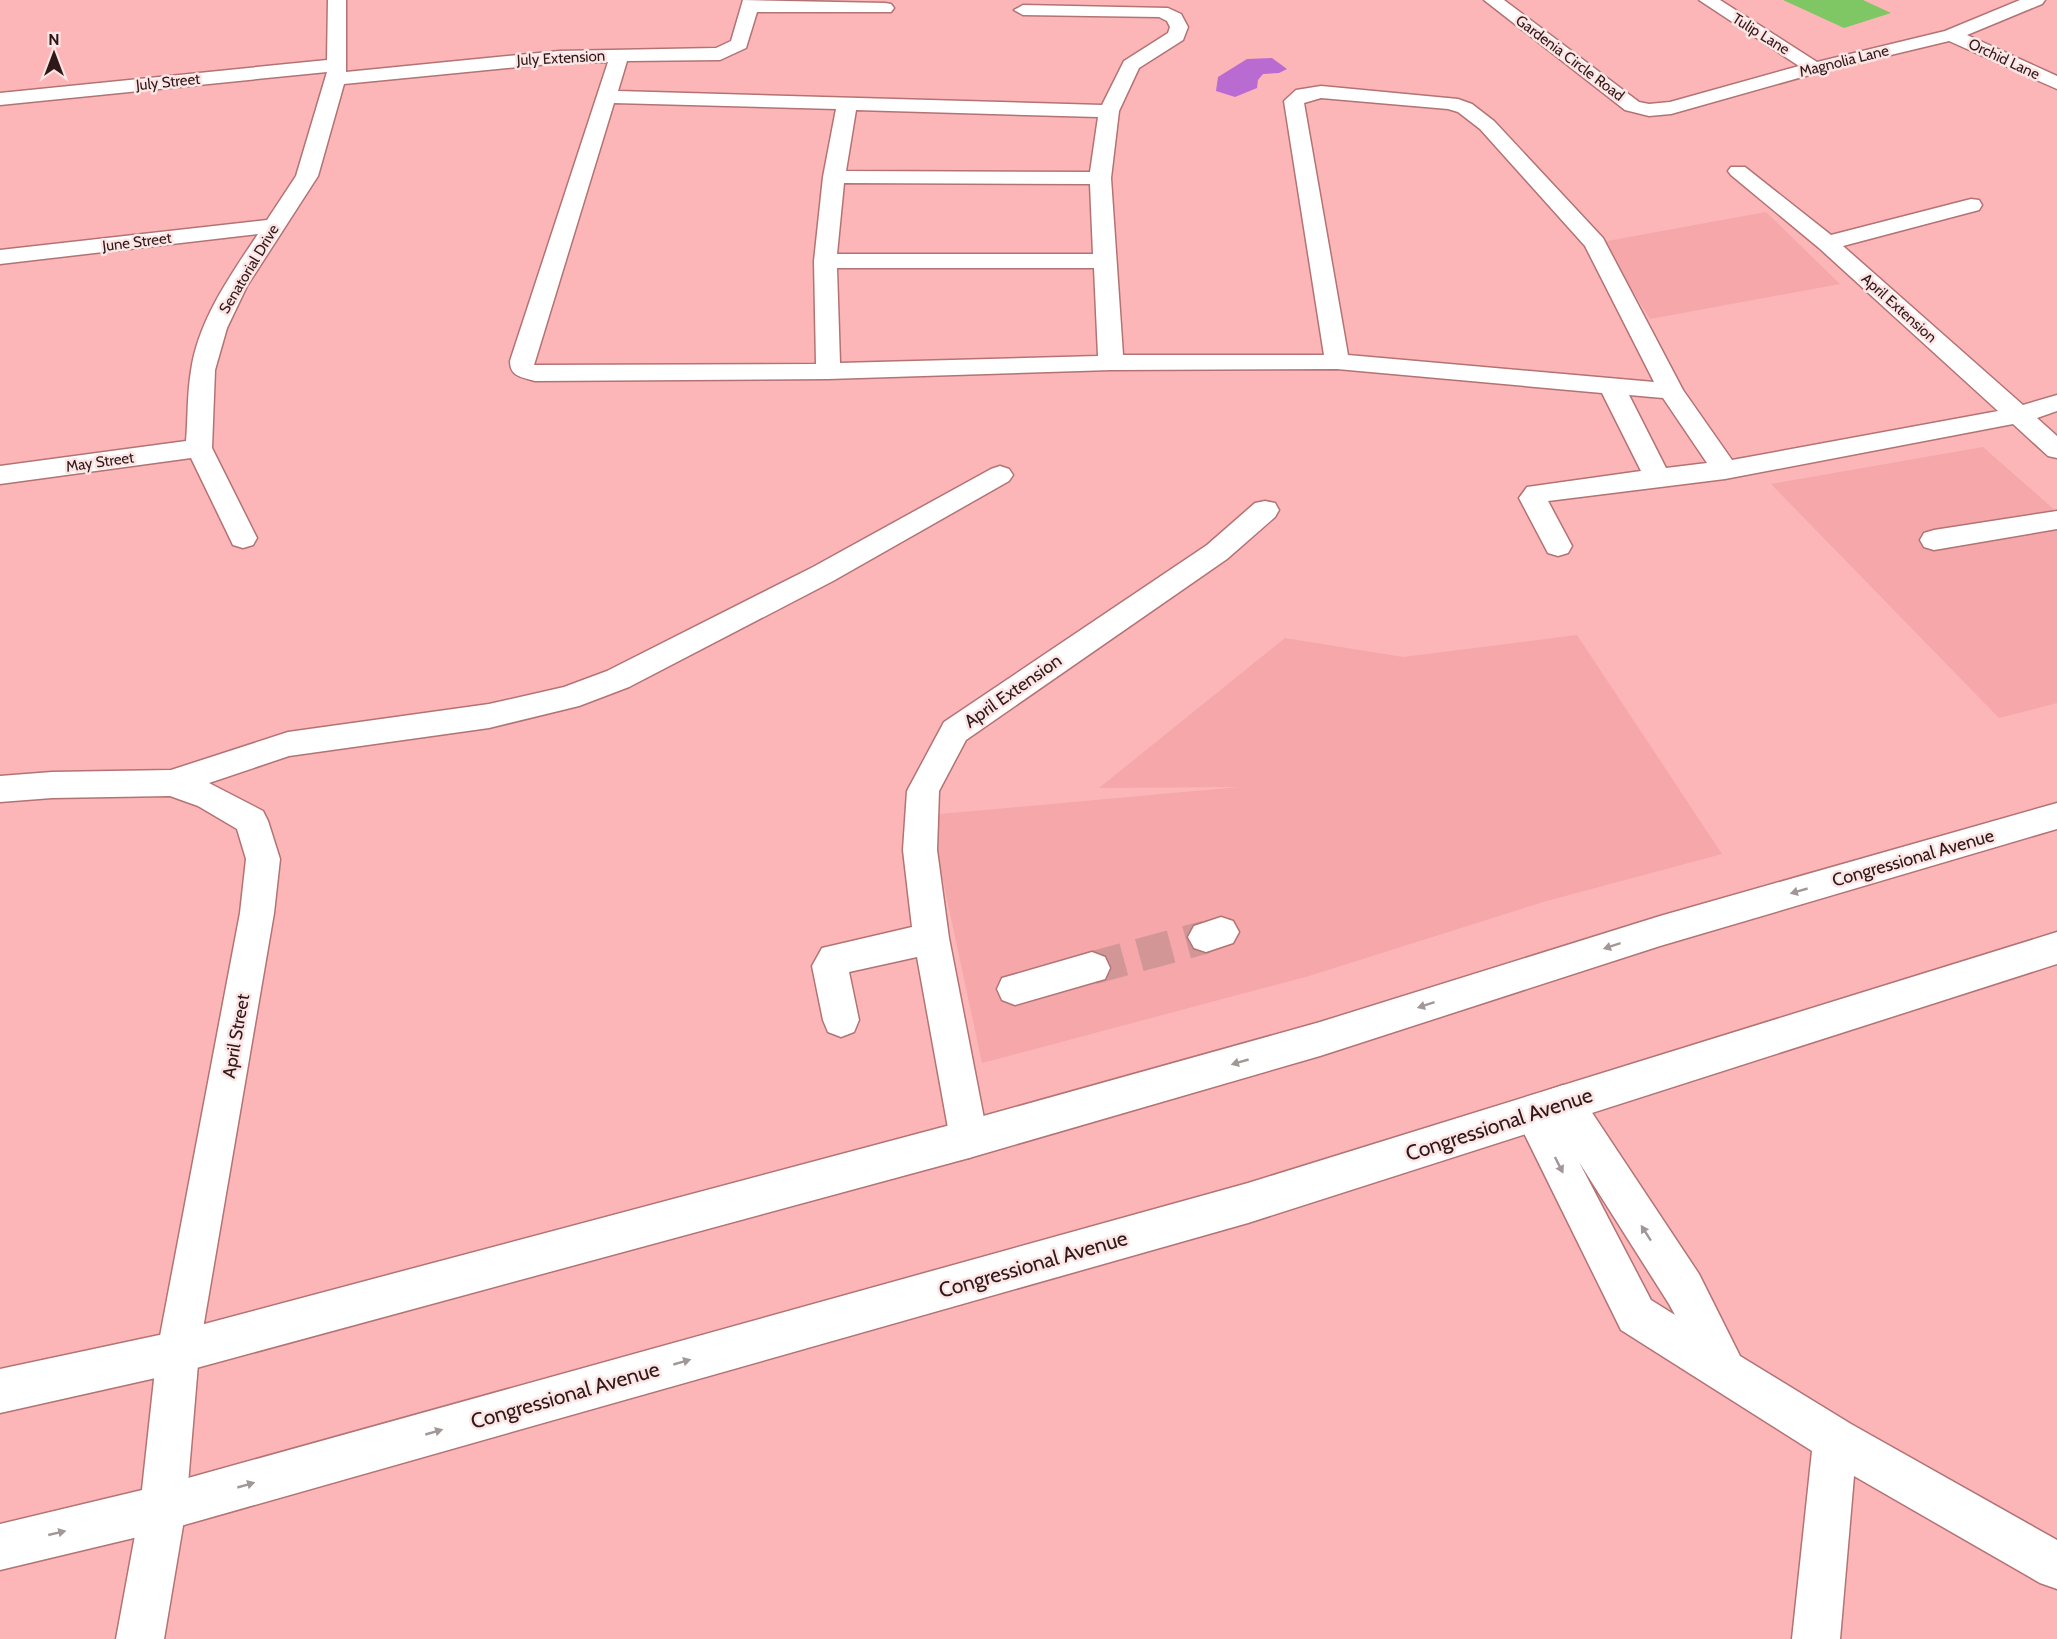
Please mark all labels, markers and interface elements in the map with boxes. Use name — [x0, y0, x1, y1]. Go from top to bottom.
street label: Tulip Lane — [1729, 9, 1793, 59]
street label: Gardenia Circle Road — [1512, 11, 1628, 105]
north arrow — [24, 24, 84, 84]
text: N — [48, 30, 60, 49]
street label: Orchid Lane — [1965, 35, 2043, 83]
street label: Magnolia Lane — [1797, 41, 1891, 81]
street label: July Extension — [515, 47, 606, 69]
street label: July Street — [134, 70, 201, 94]
street label: Senatorial Drive — [215, 221, 283, 317]
street label: June Street — [100, 229, 173, 255]
street label: April Extension — [1858, 270, 1940, 346]
street label: May Street — [65, 448, 135, 476]
street label: April Extension — [960, 649, 1066, 733]
street label: Congressional Avenue — [1830, 824, 1996, 892]
one-way arrow — [1790, 887, 1808, 896]
one-way arrow — [1603, 942, 1621, 952]
street label: April Street — [218, 992, 254, 1080]
one-way arrow — [1417, 1001, 1435, 1010]
one-way arrow — [1231, 1058, 1249, 1067]
street label: Congressional Avenue — [1402, 1082, 1596, 1166]
one-way arrow — [1554, 1157, 1564, 1174]
street label: Congressional Avenue — [936, 1225, 1130, 1303]
one-way arrow — [1640, 1225, 1651, 1241]
street label: Congressional Avenue — [468, 1356, 662, 1434]
one-way arrow — [673, 1357, 691, 1367]
one-way arrow — [425, 1427, 443, 1436]
one-way arrow — [237, 1480, 255, 1489]
one-way arrow — [48, 1528, 66, 1538]

